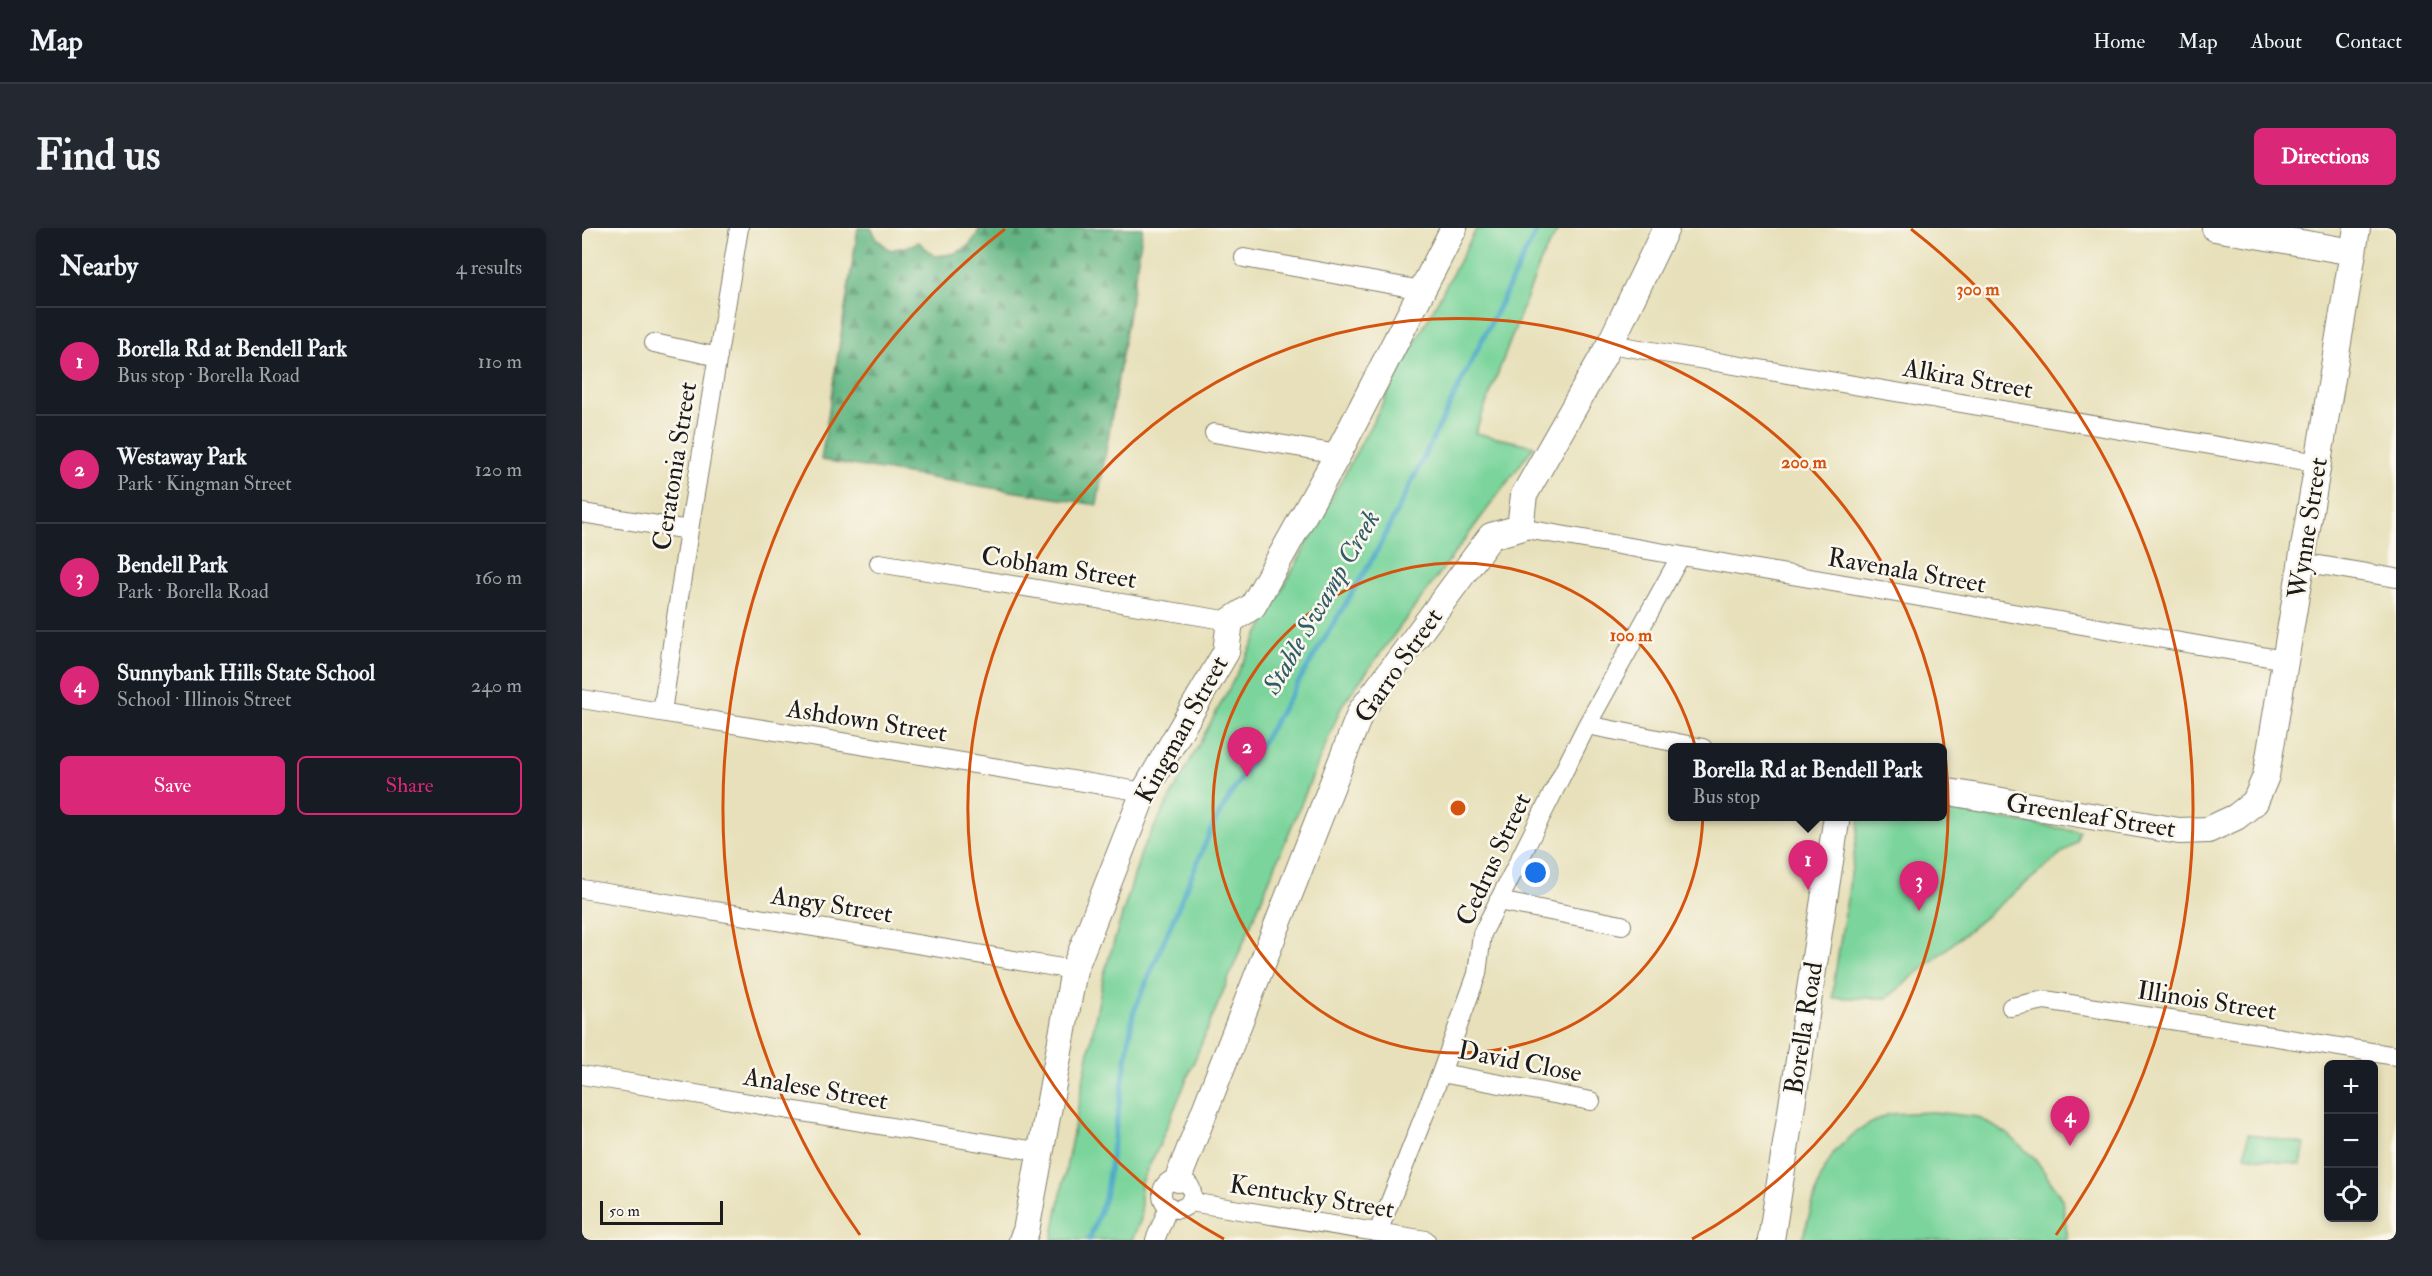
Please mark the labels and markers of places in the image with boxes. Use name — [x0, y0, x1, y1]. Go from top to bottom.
pin: 2 — [1228, 728, 1266, 777]
centre of rings — [1448, 798, 1468, 818]
pin: 1 — [1788, 840, 1828, 890]
pin: 3 — [1900, 862, 1938, 911]
pin: 4 — [2050, 1096, 2090, 1146]

